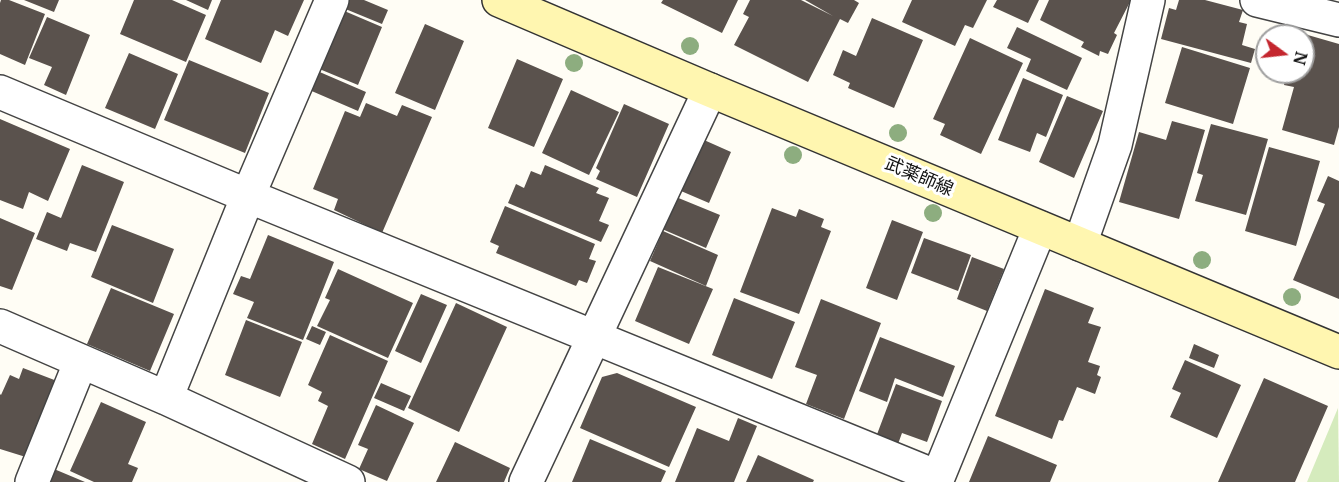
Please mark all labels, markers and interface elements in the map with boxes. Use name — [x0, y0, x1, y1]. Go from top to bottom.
north arrow — [1255, 24, 1315, 84]
text: N — [1289, 49, 1312, 67]
street label: 武薬師線 — [882, 153, 956, 201]

